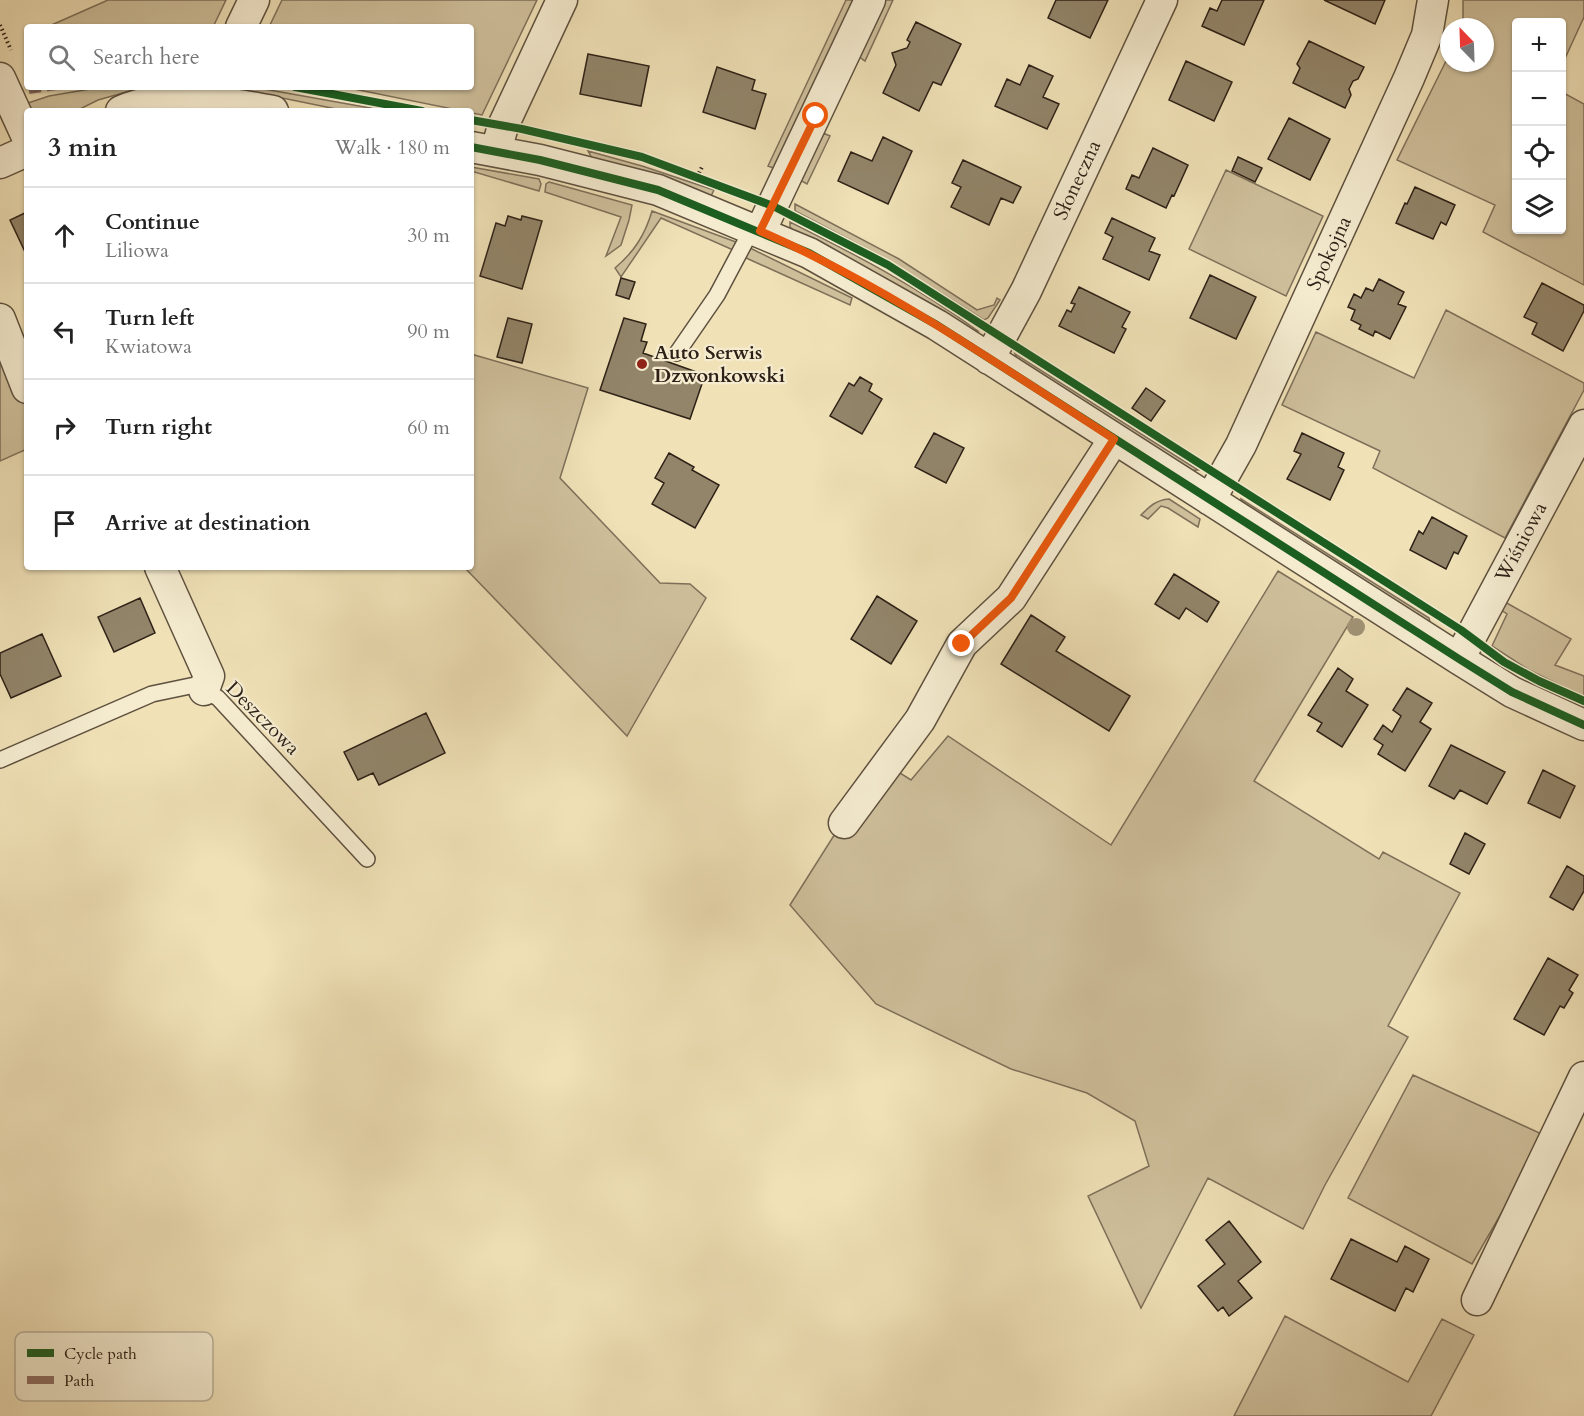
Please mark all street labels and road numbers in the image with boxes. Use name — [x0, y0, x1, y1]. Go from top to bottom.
street label: Słoneczna — [1047, 135, 1107, 224]
street label: Spokojna — [1300, 211, 1358, 294]
street label: Wiśniowa — [1488, 497, 1553, 588]
street label: Deszczowa — [220, 675, 306, 761]

